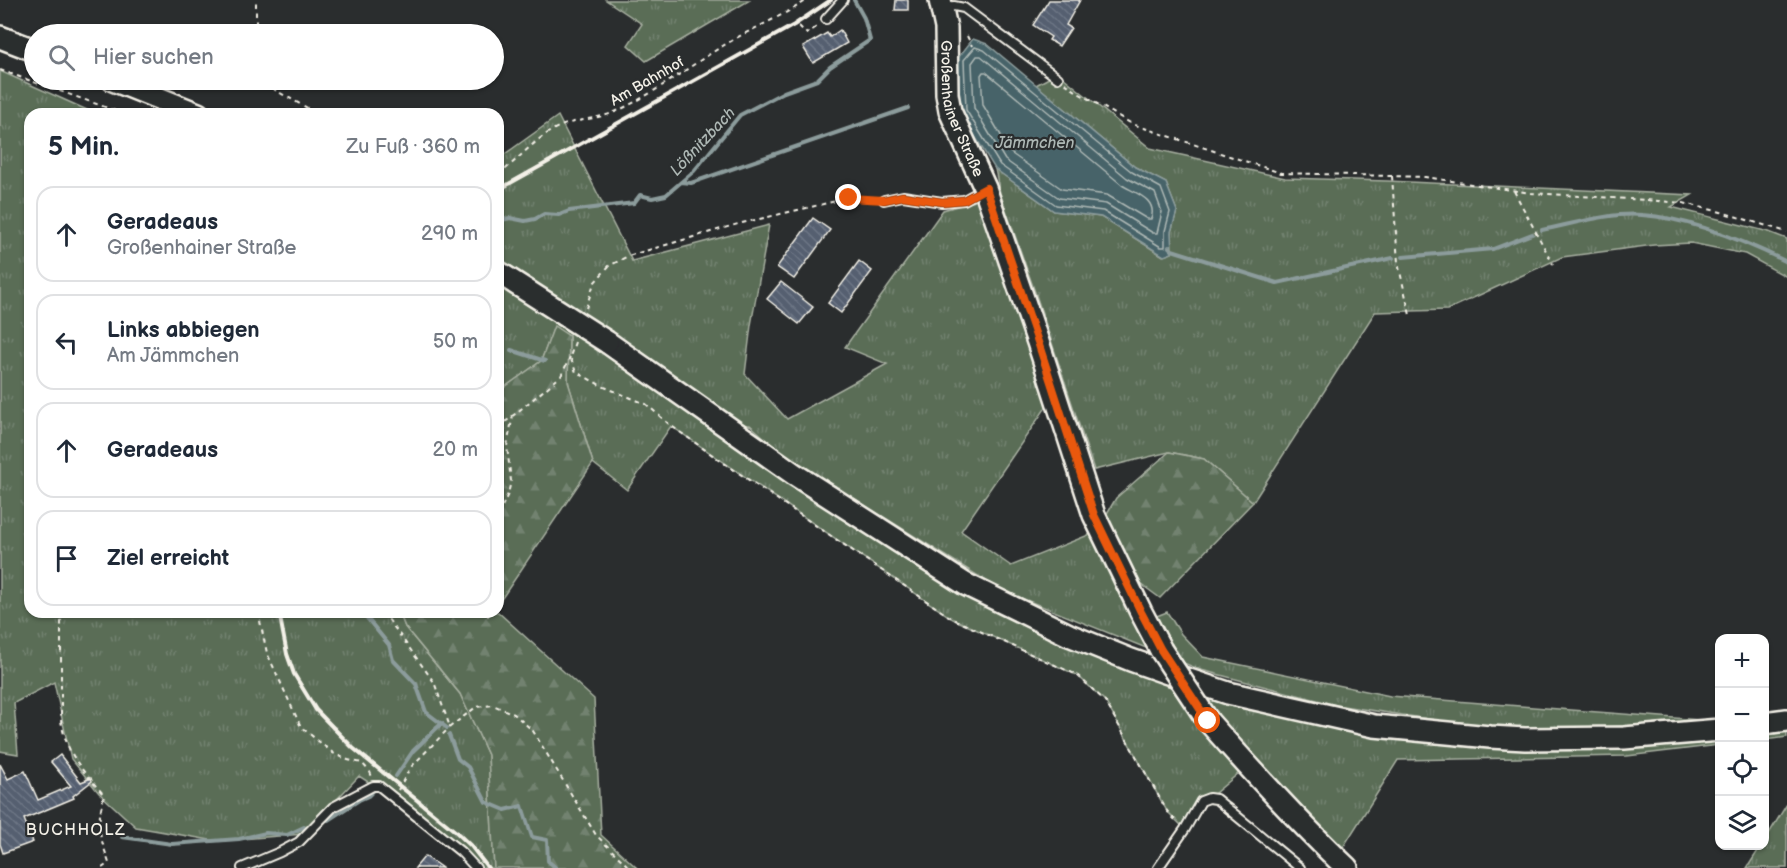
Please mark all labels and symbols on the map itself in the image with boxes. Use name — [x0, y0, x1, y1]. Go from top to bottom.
street label: Großenhainer Straße — [936, 40, 988, 180]
street label: Am Bahnhof — [607, 52, 688, 110]
water label: Lößnitzbach — [667, 104, 740, 180]
water label: Jämmchen — [995, 134, 1075, 153]
route end — [835, 184, 861, 210]
route start — [1194, 707, 1220, 733]
district label: BUCHHOLZ — [26, 821, 126, 840]

